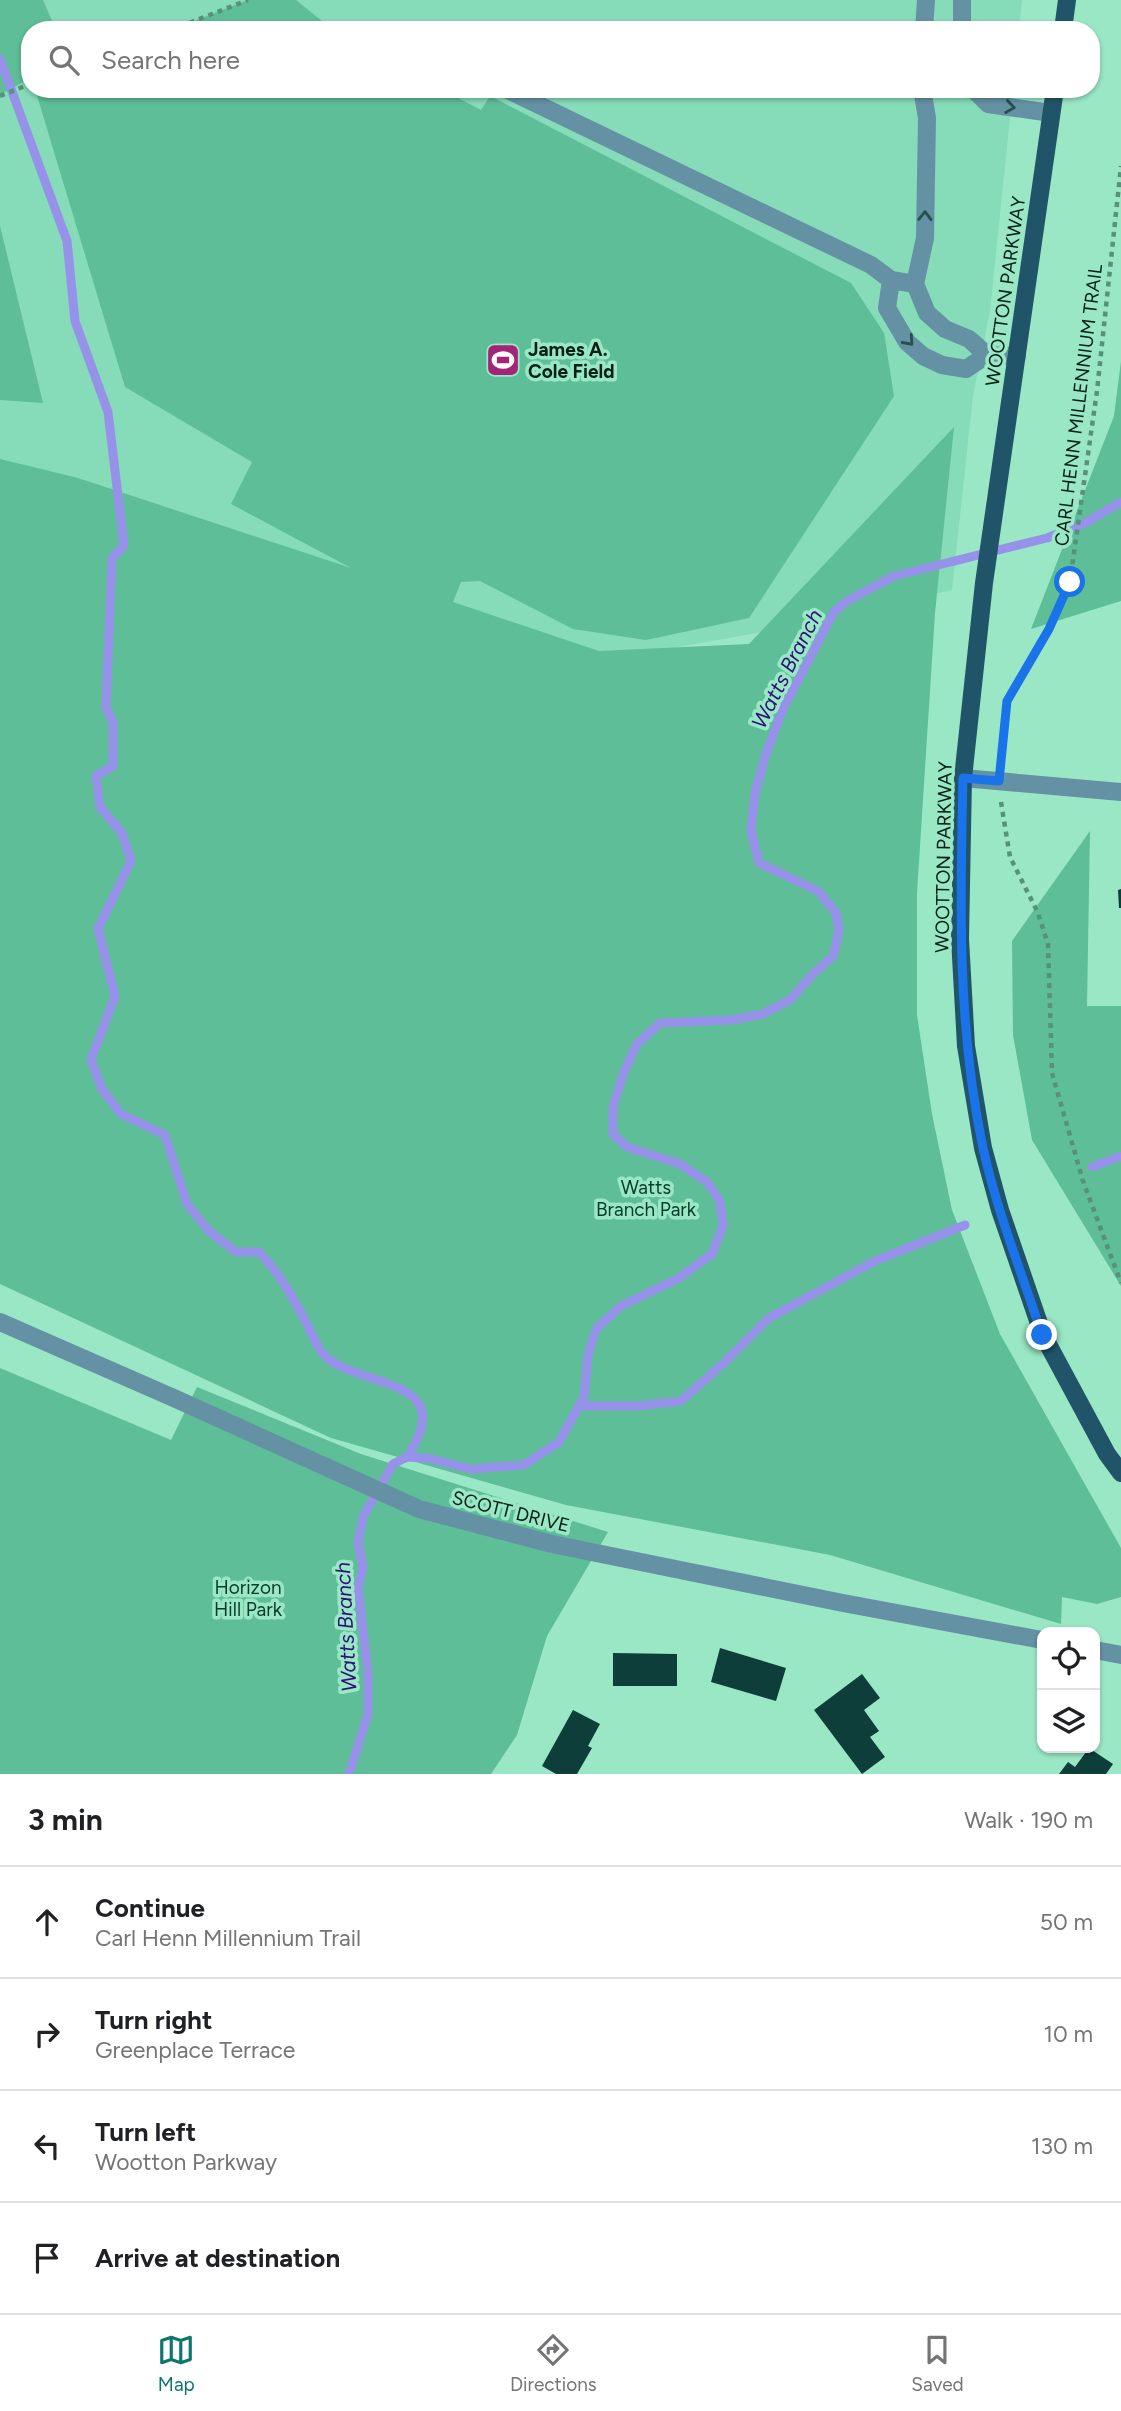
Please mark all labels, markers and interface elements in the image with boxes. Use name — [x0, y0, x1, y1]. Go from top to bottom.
search box — [21, 21, 1100, 98]
icon: search — [45, 41, 83, 79]
text: Search here — [101, 44, 240, 76]
one-way arrow — [1004, 99, 1016, 114]
street label: WOOTTON PARKWAY — [981, 194, 1030, 388]
one-way arrow — [917, 211, 933, 221]
street label: CARL HENN MILLENNIUM TRAIL — [1050, 263, 1107, 547]
one-way arrow — [901, 333, 913, 346]
place label: James A. Cole Field — [528, 338, 615, 383]
sports icon: James A. Cole Field — [484, 341, 522, 379]
route start — [1054, 566, 1085, 597]
water label: Watts Branch — [746, 605, 827, 732]
street label: WOOTTON PARKWAY — [930, 760, 957, 953]
park label: Watts Branch Park — [596, 1176, 697, 1221]
route end — [1026, 1319, 1057, 1350]
street label: SCOTT DRIVE — [450, 1486, 572, 1537]
water label: Watts Branch — [330, 1561, 361, 1693]
park label: Horizon Hill Park — [214, 1576, 283, 1621]
map controls — [1037, 1627, 1100, 1753]
button: locate — [1037, 1627, 1100, 1690]
button: layers — [1037, 1690, 1100, 1753]
text: 3 min — [28, 1801, 103, 1838]
text: Walk · 190 m — [964, 1806, 1093, 1834]
text: Continue — [95, 1892, 205, 1924]
icon: ahead — [28, 1903, 66, 1941]
text: 50 m — [1040, 1908, 1093, 1936]
text: Carl Henn Millennium Trail — [95, 1924, 361, 1952]
text: Turn right — [95, 2004, 212, 2036]
icon: right — [28, 2015, 66, 2053]
text: 10 m — [1044, 2020, 1093, 2048]
text: Greenplace Terrace — [95, 2036, 295, 2064]
text: Turn left — [95, 2116, 196, 2148]
icon: left — [28, 2127, 66, 2165]
text: 130 m — [1031, 2132, 1093, 2160]
text: Wootton Parkway — [95, 2148, 277, 2176]
icon: arrive — [28, 2239, 66, 2277]
text: Arrive at destination — [95, 2242, 340, 2274]
tab: Map — [157, 2331, 195, 2396]
tab: Directions — [510, 2331, 597, 2396]
tab: Saved — [911, 2331, 964, 2396]

